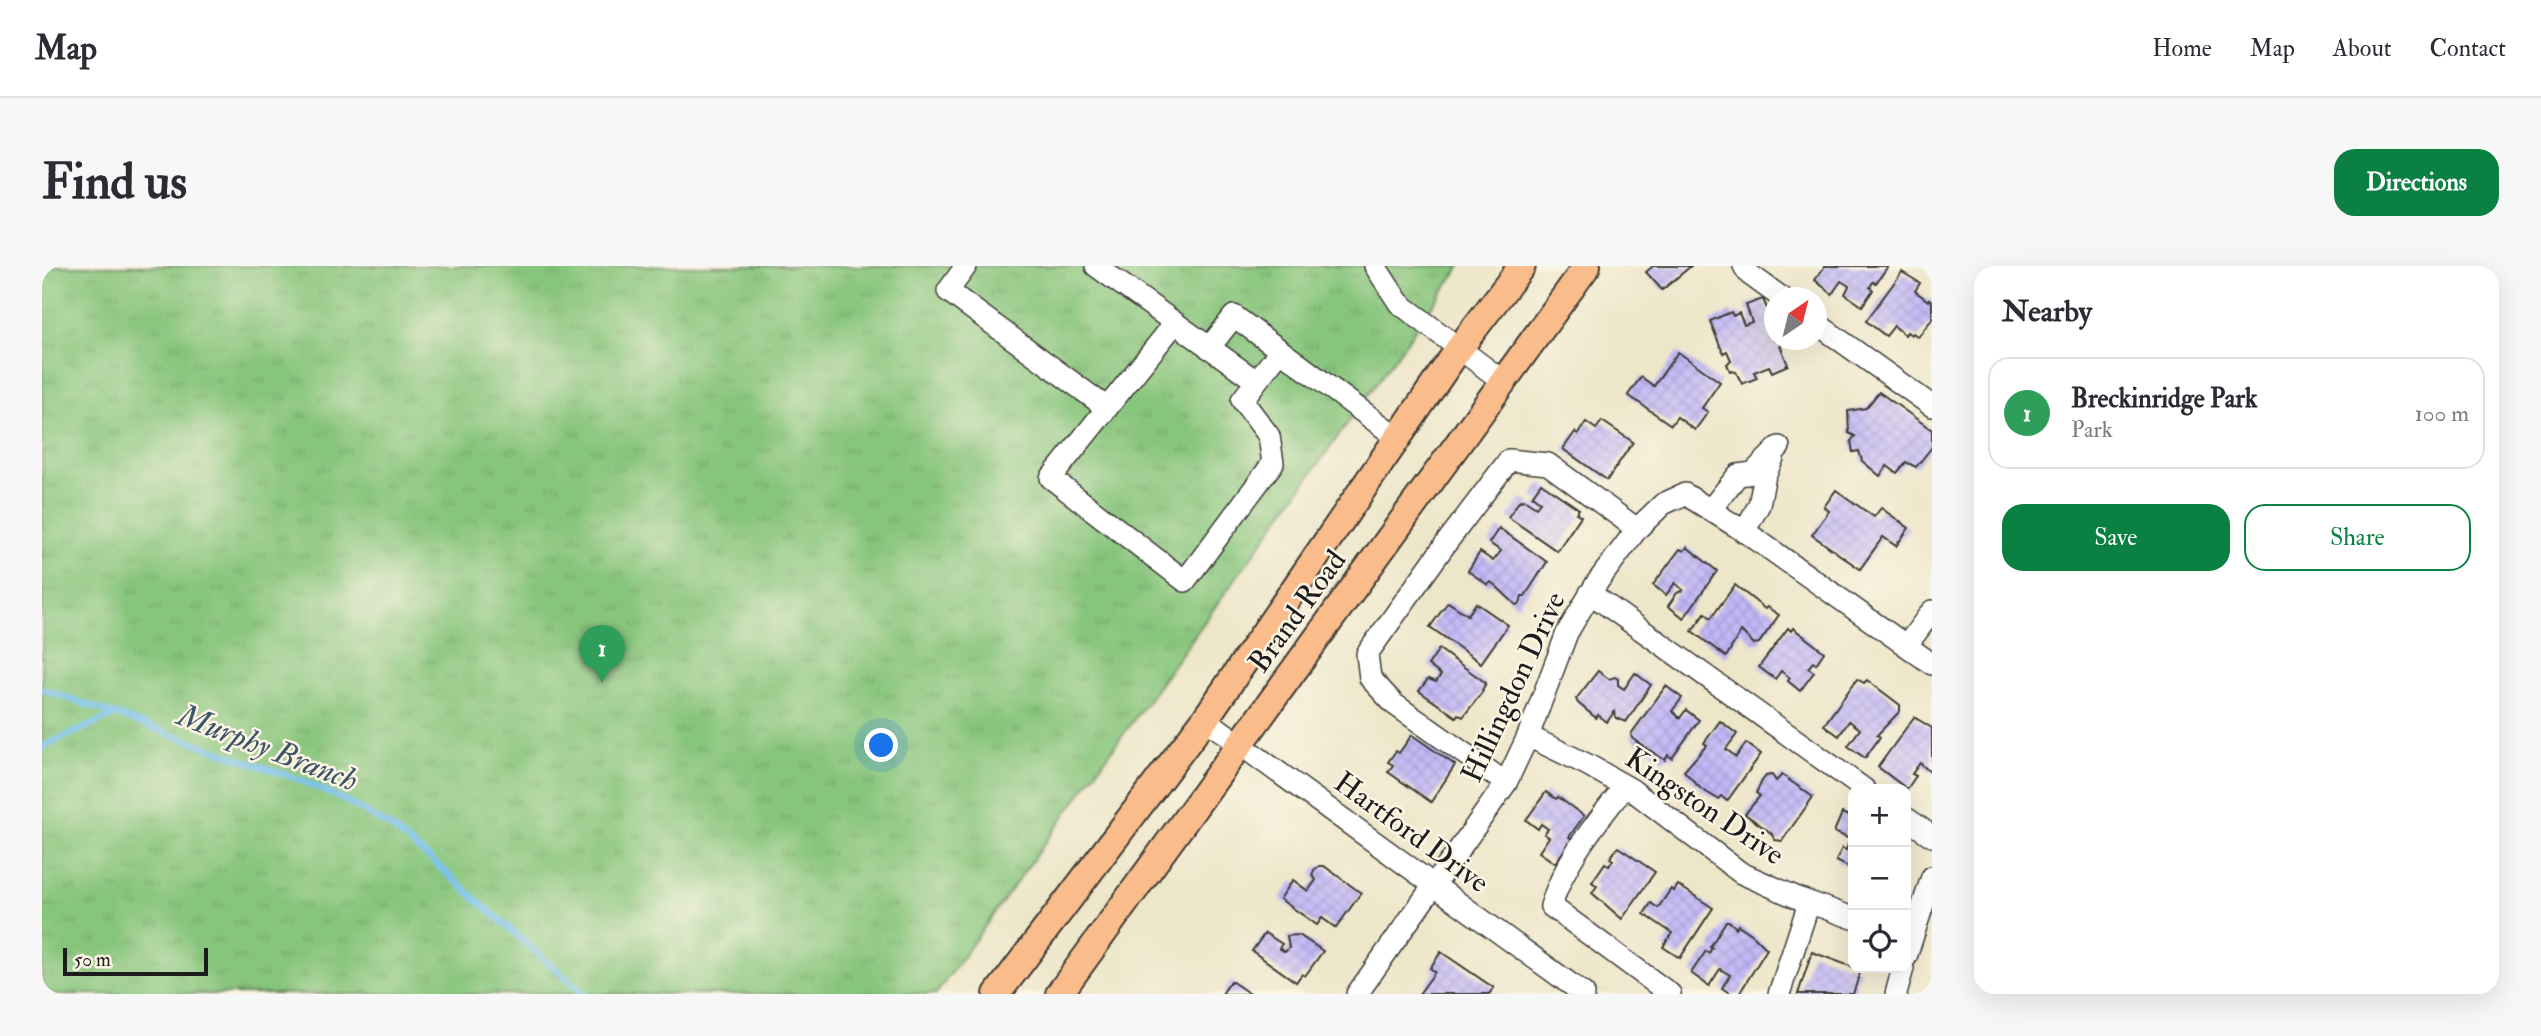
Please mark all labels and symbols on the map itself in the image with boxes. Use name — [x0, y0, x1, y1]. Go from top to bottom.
north arrow — [1764, 287, 1827, 350]
street label: Brand Road — [1241, 543, 1354, 680]
street label: Hillingdon Drive — [1453, 586, 1574, 788]
pin: 1 — [579, 625, 625, 683]
water label: Murphy Branch — [170, 695, 363, 801]
your location — [864, 728, 898, 762]
street label: Kingston Drive — [1618, 740, 1791, 873]
street label: Hartford Drive — [1327, 764, 1496, 901]
scale bar — [63, 945, 208, 977]

